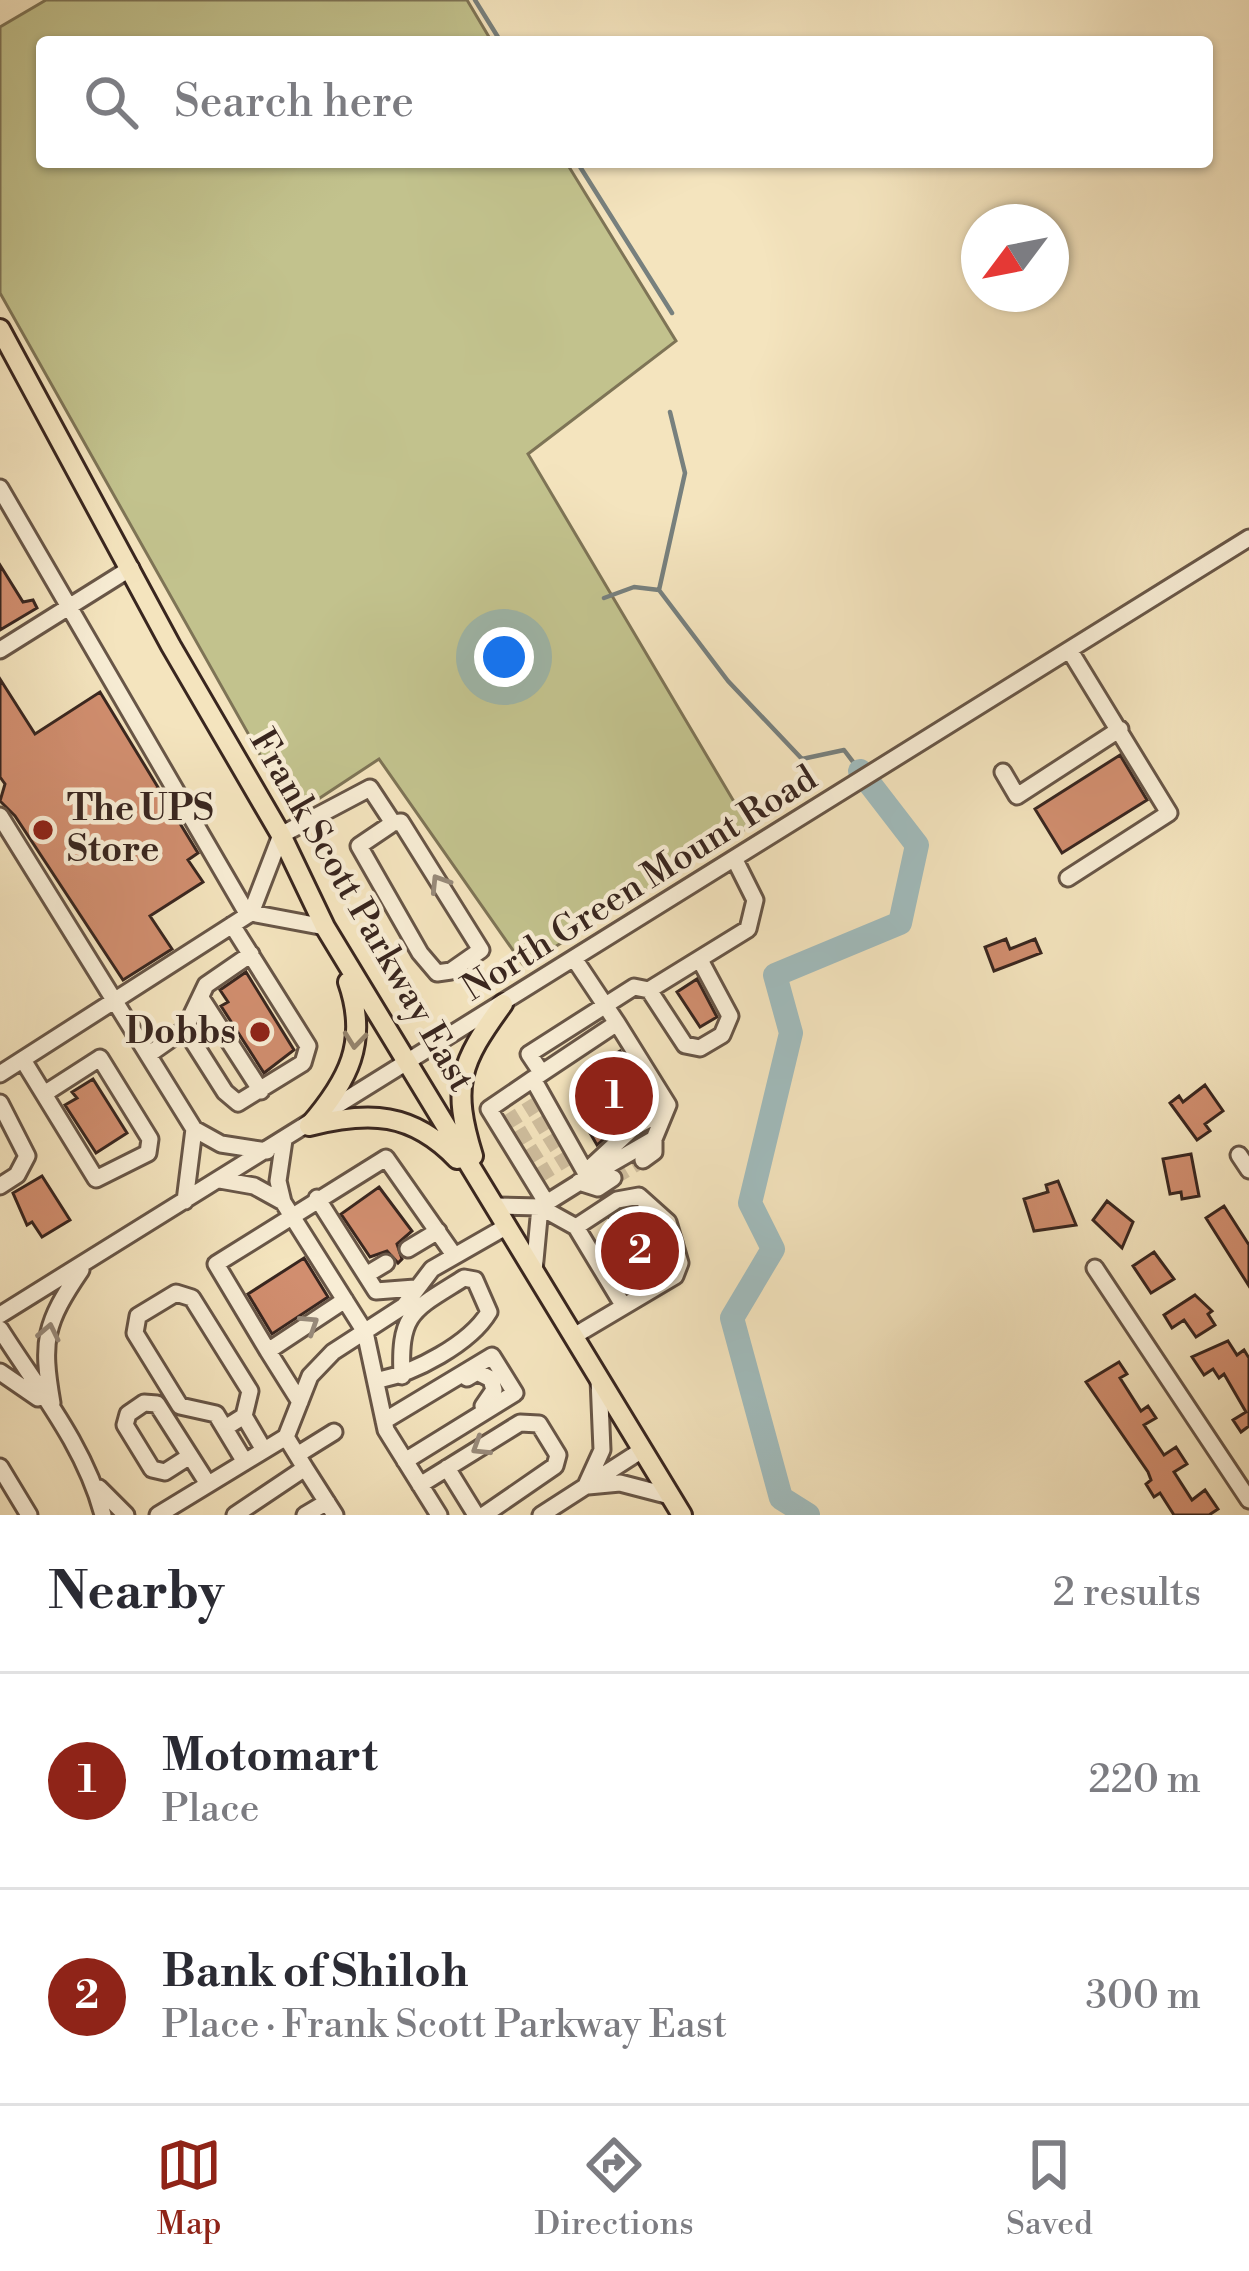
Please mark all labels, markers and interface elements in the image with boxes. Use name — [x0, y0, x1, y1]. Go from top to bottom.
search box — [36, 36, 1213, 168]
icon: search — [78, 69, 144, 135]
text: Search here — [174, 74, 414, 131]
north arrow — [961, 204, 1069, 312]
your location — [474, 627, 534, 687]
street label: Frank Scott Parkway East — [239, 722, 483, 1100]
street label: North Green Mount Road — [454, 756, 826, 1012]
place label: The UPS Store — [67, 787, 213, 873]
marker: The UPS Store — [30, 817, 56, 843]
one-way arrow — [430, 874, 453, 896]
place label: Dobbs — [125, 1010, 236, 1055]
marker: Dobbs — [247, 1019, 273, 1045]
one-way arrow — [343, 1031, 368, 1050]
pin: 1 — [575, 1051, 653, 1141]
pin: 2 — [601, 1206, 679, 1296]
one-way arrow — [296, 1316, 318, 1338]
one-way arrow — [35, 1322, 61, 1342]
one-way arrow — [472, 1433, 494, 1455]
text: Nearby — [48, 1561, 224, 1625]
text: 2 results — [1053, 1569, 1201, 1618]
text: Motomart — [162, 1728, 378, 1785]
text: 1 — [78, 1756, 96, 1805]
text: 220 m — [1088, 1756, 1201, 1805]
text: Place — [162, 1785, 259, 1834]
text: Bank of Shiloh — [162, 1944, 469, 2001]
text: 2 — [75, 1972, 99, 2021]
text: 300 m — [1086, 1972, 1201, 2021]
text: Place · Frank Scott Parkway East — [162, 2001, 727, 2050]
tab: Map — [156, 2132, 222, 2245]
tab: Directions — [535, 2132, 694, 2245]
tab: Saved — [1006, 2132, 1093, 2245]

